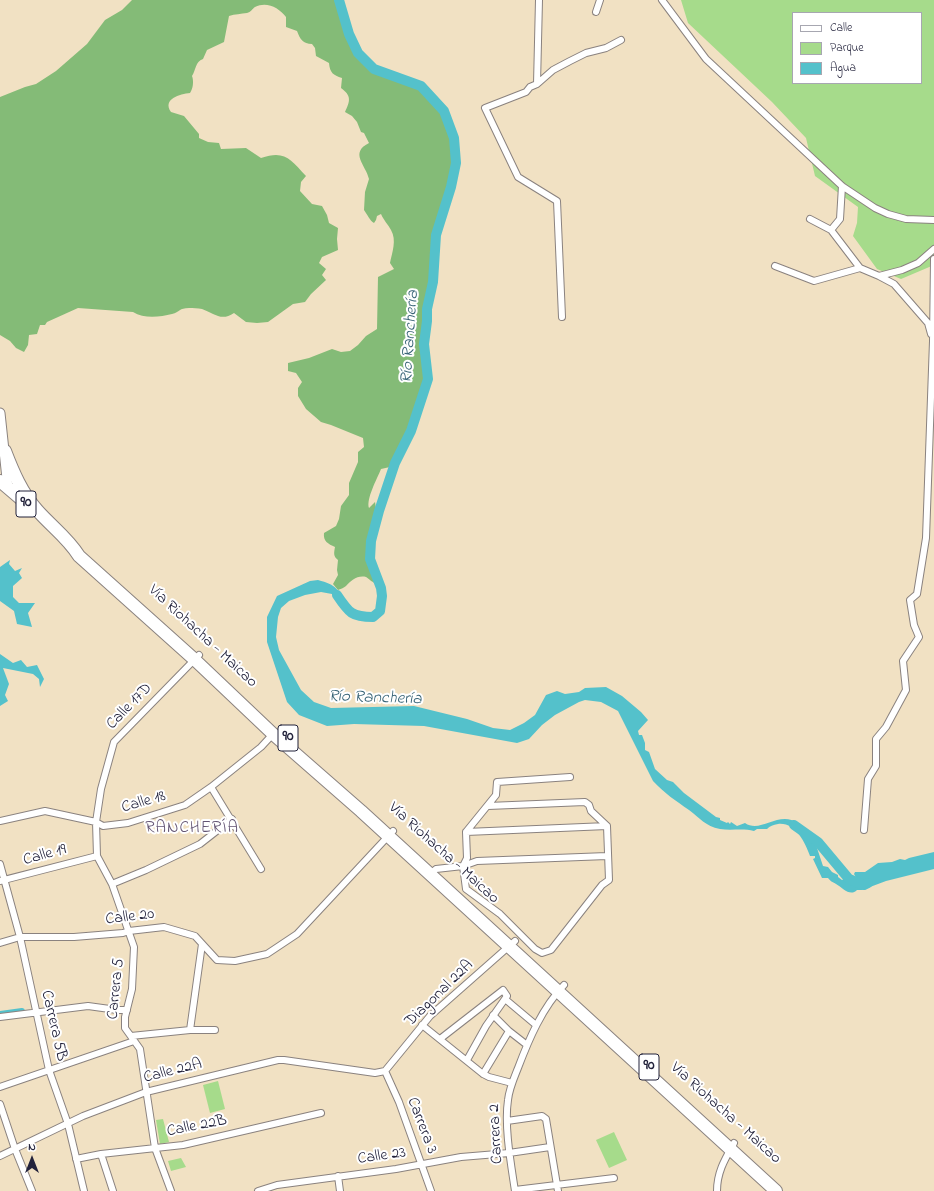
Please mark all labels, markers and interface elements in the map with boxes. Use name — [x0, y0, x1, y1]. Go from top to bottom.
legend — [792, 12, 922, 84]
text: Calle — [830, 19, 852, 37]
text: Parque — [830, 39, 864, 57]
text: Agua — [830, 59, 856, 77]
water label: Río Ranchería — [398, 290, 424, 384]
road number: 90 — [16, 491, 36, 517]
street label: Vía Riohacha - Maicao — [143, 581, 261, 693]
street label: Calle 17D — [103, 680, 157, 734]
water label: Río Ranchería — [328, 687, 422, 711]
road number: 90 — [278, 725, 298, 751]
street label: Calle 18 — [120, 788, 168, 818]
street label: Vía Riohacha - Maicao — [384, 799, 502, 909]
district label: RANCHERÍA — [145, 819, 239, 839]
street label: Calle 19 — [21, 841, 69, 871]
street label: Calle 20 — [105, 905, 155, 931]
street label: Diagonal 22A — [402, 957, 478, 1031]
street label: Carrera 5 — [104, 958, 130, 1020]
street label: Carrera 5B — [36, 989, 70, 1063]
road number: 90 — [639, 1054, 659, 1080]
street label: Calle 22A — [142, 1055, 204, 1089]
street label: Vía Riohacha - Maicao — [666, 1059, 784, 1169]
street label: Carrera 3 — [402, 1095, 440, 1157]
street label: Carrera 2 — [486, 1104, 508, 1164]
street label: Calle 22B — [165, 1112, 229, 1142]
north arrow — [12, 1139, 52, 1179]
text: N — [28, 1139, 36, 1155]
street label: Calle 23 — [357, 1144, 407, 1170]

